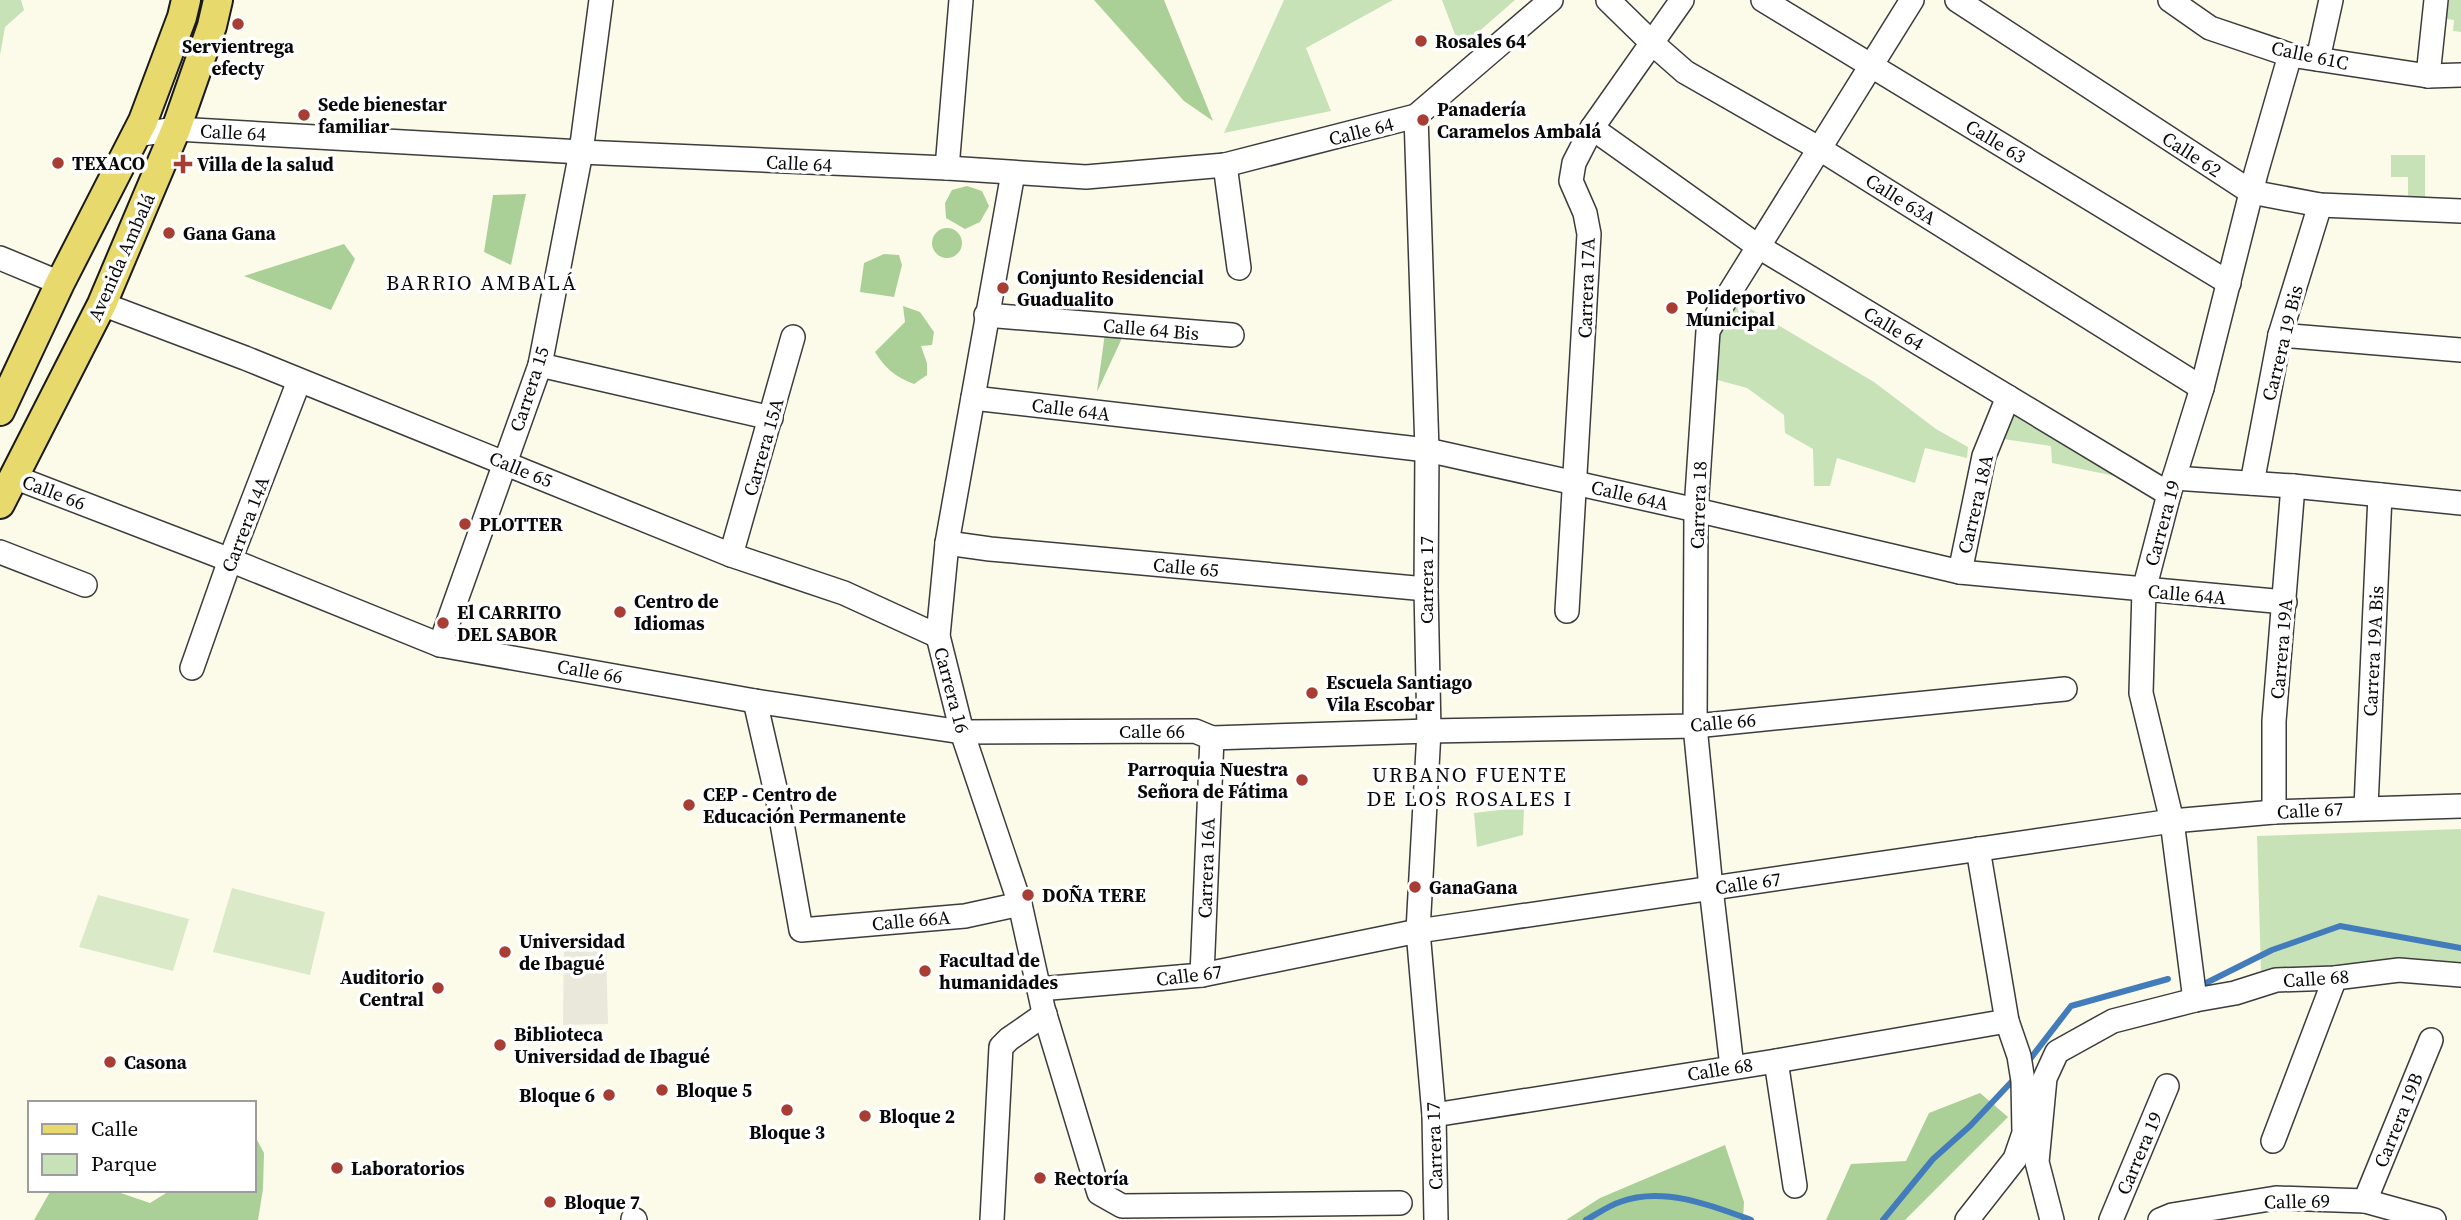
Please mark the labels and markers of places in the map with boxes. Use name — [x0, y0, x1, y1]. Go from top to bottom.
marker: Servientrega efecty — [230, 16, 246, 32]
place label: Rosales 64 — [1435, 28, 1526, 54]
place label: Servientrega efecty — [182, 33, 295, 81]
marker: Rosales 64 — [1413, 33, 1429, 49]
place label: Sede bienestar familiar — [318, 91, 447, 139]
place label: Panadería Caramelos Ambalá — [1437, 96, 1602, 144]
marker: Sede bienestar familiar — [296, 107, 312, 123]
marker: Panadería Caramelos Ambalá — [1415, 112, 1431, 128]
place label: TEXACO — [72, 150, 145, 176]
place label: Villa de la salud — [197, 151, 334, 177]
marker: TEXACO — [50, 155, 66, 171]
marker: Villa de la salud — [175, 156, 191, 172]
place label: Gana Gana — [183, 220, 277, 246]
marker: Gana Gana — [161, 225, 177, 241]
place label: Conjunto Residencial Guadualito — [1017, 264, 1204, 312]
marker: Conjunto Residencial Guadualito — [995, 280, 1011, 296]
place label: Polideportivo Municipal — [1686, 284, 1806, 332]
marker: Polideportivo Municipal — [1664, 300, 1680, 316]
place label: PLOTTER — [479, 511, 563, 537]
marker: PLOTTER — [457, 516, 473, 532]
place label: Centro de Idiomas — [634, 588, 719, 636]
place label: El CARRITO DEL SABOR — [457, 599, 561, 647]
marker: Centro de Idiomas — [612, 604, 628, 620]
marker: El CARRITO DEL SABOR — [435, 615, 451, 631]
place label: Escuela Santiago Vila Escobar — [1326, 669, 1472, 717]
marker: Escuela Santiago Vila Escobar — [1304, 685, 1320, 701]
place label: Parroquia Nuestra Señora de Fátima — [1127, 756, 1289, 804]
marker: Parroquia Nuestra Señora de Fátima — [1294, 772, 1310, 788]
place label: CEP - Centro de Educación Permanente — [703, 781, 906, 829]
marker: CEP - Centro de Educación Permanente — [681, 797, 697, 813]
place label: GanaGana — [1429, 874, 1518, 900]
marker: GanaGana — [1407, 879, 1423, 895]
place label: DOÑA TERE — [1042, 882, 1146, 908]
marker: DOÑA TERE — [1020, 887, 1036, 903]
place label: Universidad de Ibagué — [519, 928, 625, 976]
marker: Universidad de Ibagué — [497, 944, 513, 960]
place label: Facultad de humanidades — [939, 947, 1058, 995]
marker: Facultad de humanidades — [917, 963, 933, 979]
place label: Auditorio Central — [340, 964, 424, 1012]
marker: Auditorio Central — [430, 980, 446, 996]
place label: Biblioteca Universidad de Ibagué — [514, 1021, 710, 1069]
marker: Biblioteca Universidad de Ibagué — [492, 1037, 508, 1053]
place label: Casona — [124, 1049, 188, 1075]
marker: Casona — [102, 1054, 118, 1070]
place label: Bloque 5 — [676, 1077, 752, 1103]
place label: Bloque 6 — [519, 1082, 595, 1108]
marker: Bloque 5 — [654, 1082, 670, 1098]
marker: Bloque 6 — [601, 1087, 617, 1103]
marker: Bloque 3 — [779, 1102, 795, 1118]
place label: Bloque 2 — [879, 1103, 955, 1129]
marker: Bloque 2 — [857, 1108, 873, 1124]
place label: Bloque 3 — [749, 1119, 825, 1145]
place label: Laboratorios — [351, 1155, 465, 1181]
marker: Laboratorios — [329, 1160, 345, 1176]
place label: Rectoría — [1054, 1165, 1129, 1191]
marker: Rectoría — [1032, 1170, 1048, 1186]
place label: Bloque 7 — [564, 1189, 640, 1215]
marker: Bloque 7 — [542, 1194, 558, 1210]

